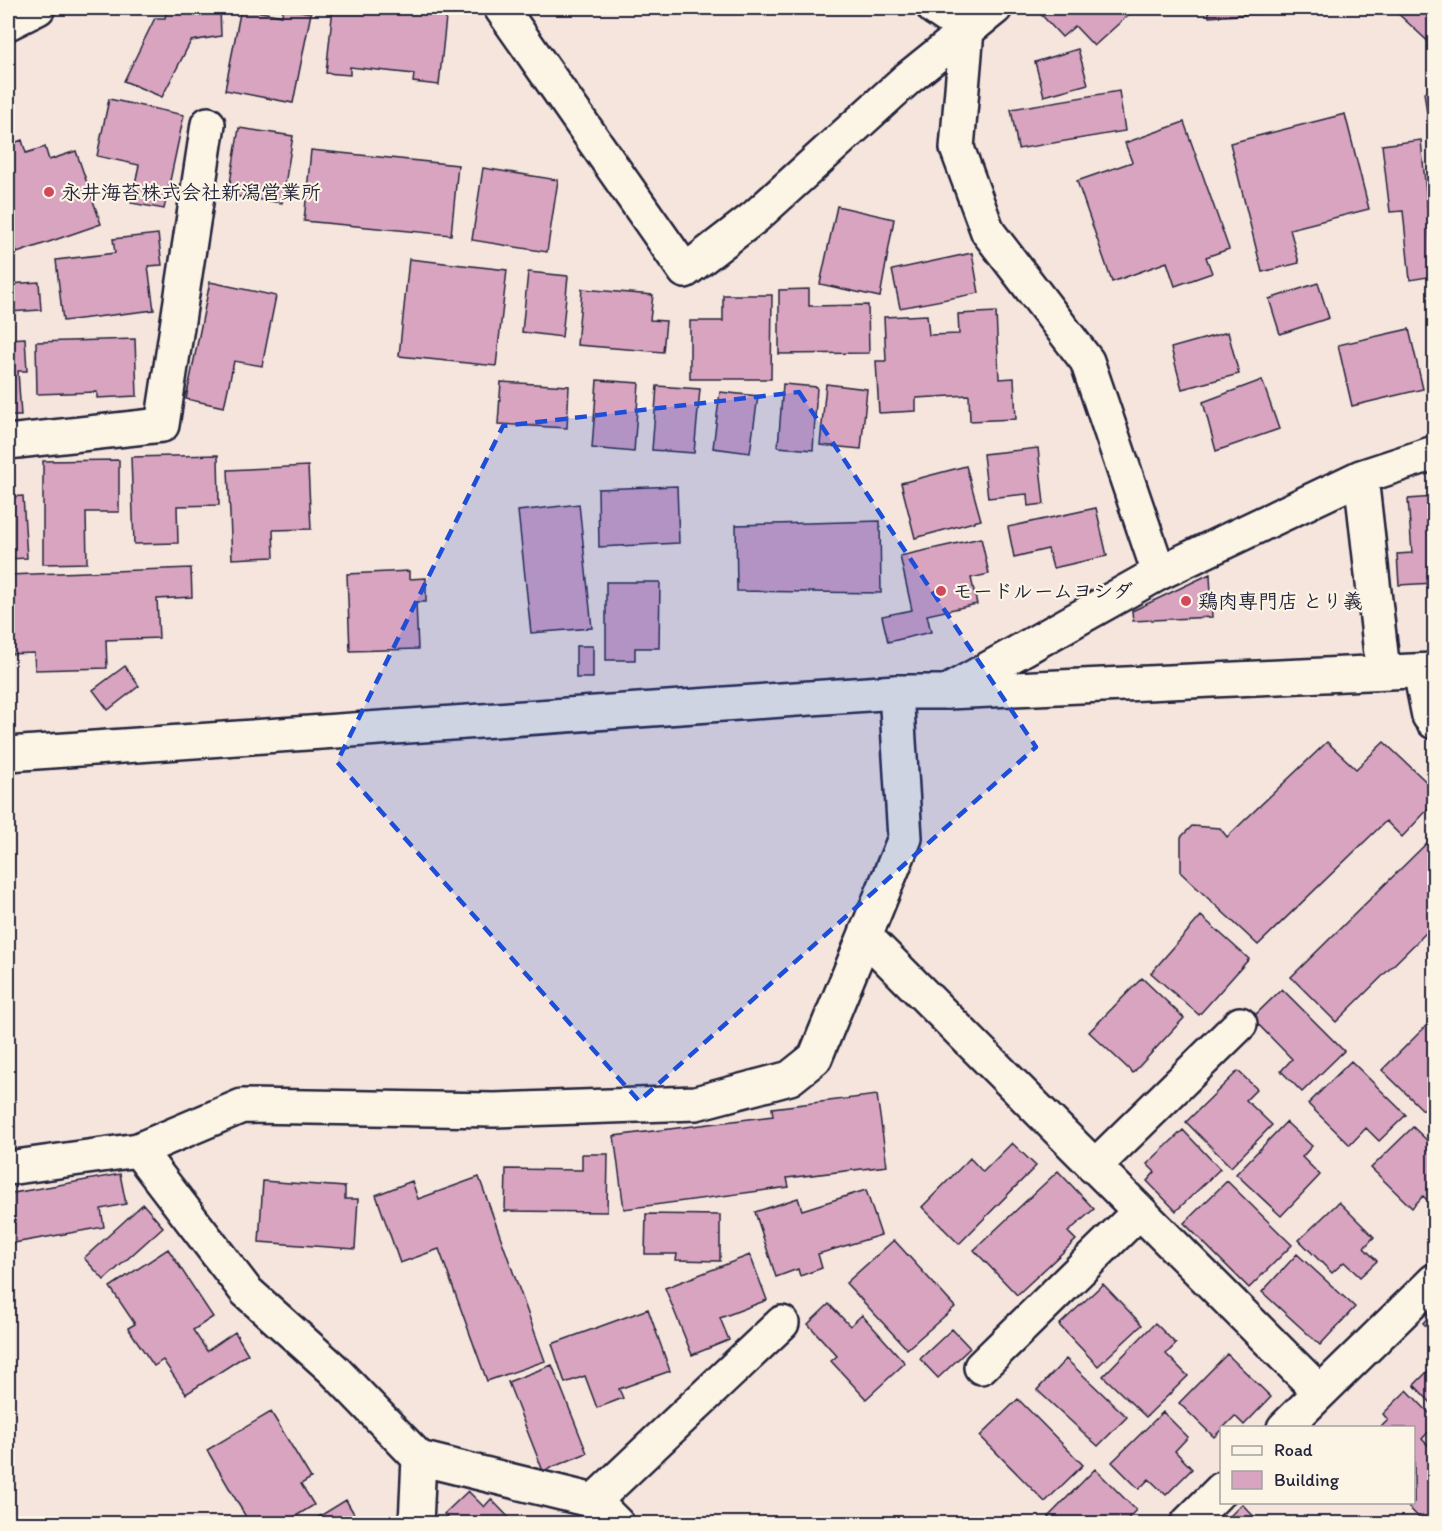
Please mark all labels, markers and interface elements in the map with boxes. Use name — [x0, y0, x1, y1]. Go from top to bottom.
place label: 永井海苔株式会社新潟営業所 — [61, 180, 321, 204]
marker: 永井海苔株式会社新潟営業所 — [42, 185, 56, 199]
place label: モードルームヨシダ — [953, 579, 1133, 603]
marker: モードルームヨシダ — [934, 584, 948, 598]
place label: 鶏肉専門店 とり義 — [1198, 589, 1363, 613]
marker: 鶏肉専門店 とり義 — [1179, 594, 1193, 608]
legend — [1220, 1426, 1415, 1504]
text: Road — [1274, 1439, 1313, 1461]
text: Building — [1274, 1469, 1340, 1491]

